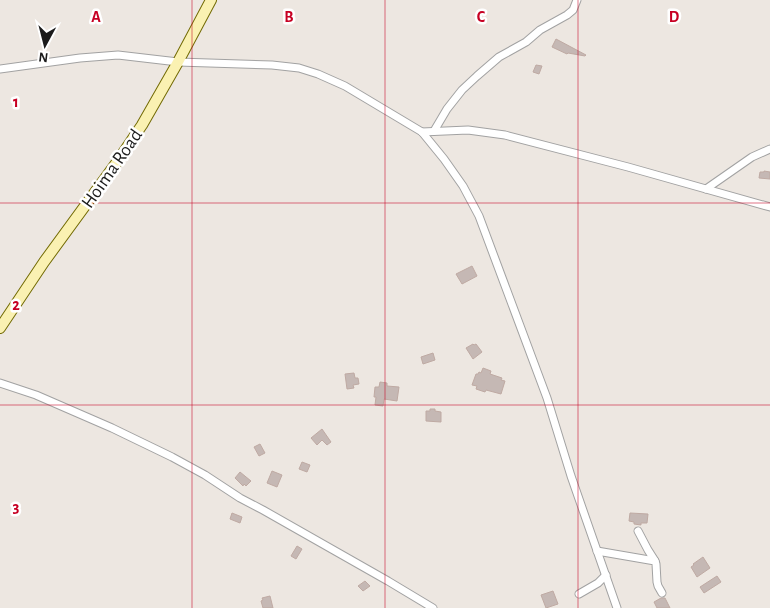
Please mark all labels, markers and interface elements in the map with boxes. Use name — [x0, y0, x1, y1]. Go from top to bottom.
text: A — [91, 9, 101, 25]
text: B — [284, 9, 294, 25]
text: C — [477, 9, 486, 25]
text: D — [669, 9, 680, 25]
north arrow — [20, 20, 70, 70]
text: N — [38, 49, 49, 64]
text: 1 — [13, 94, 19, 110]
street label: Hoima Road — [78, 126, 146, 212]
text: 2 — [12, 297, 20, 313]
text: 3 — [13, 499, 20, 515]

